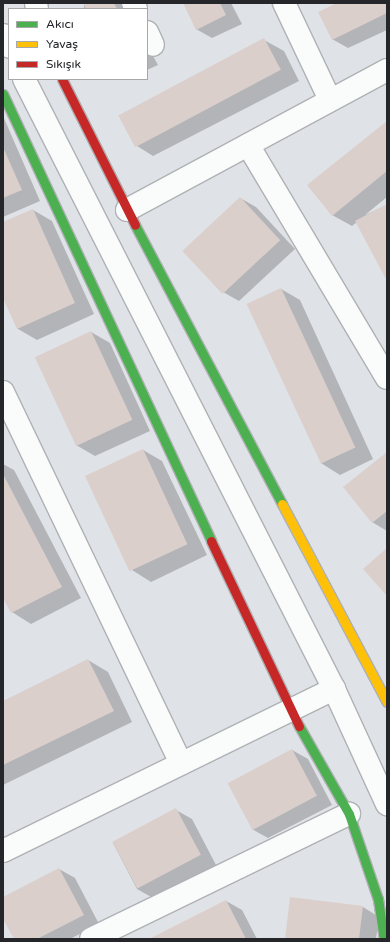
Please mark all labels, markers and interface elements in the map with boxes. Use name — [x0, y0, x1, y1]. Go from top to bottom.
legend — [8, 8, 148, 80]
text: Akıcı — [46, 17, 74, 31]
text: Yavaş — [46, 37, 78, 51]
text: Sıkışık — [46, 57, 81, 71]

